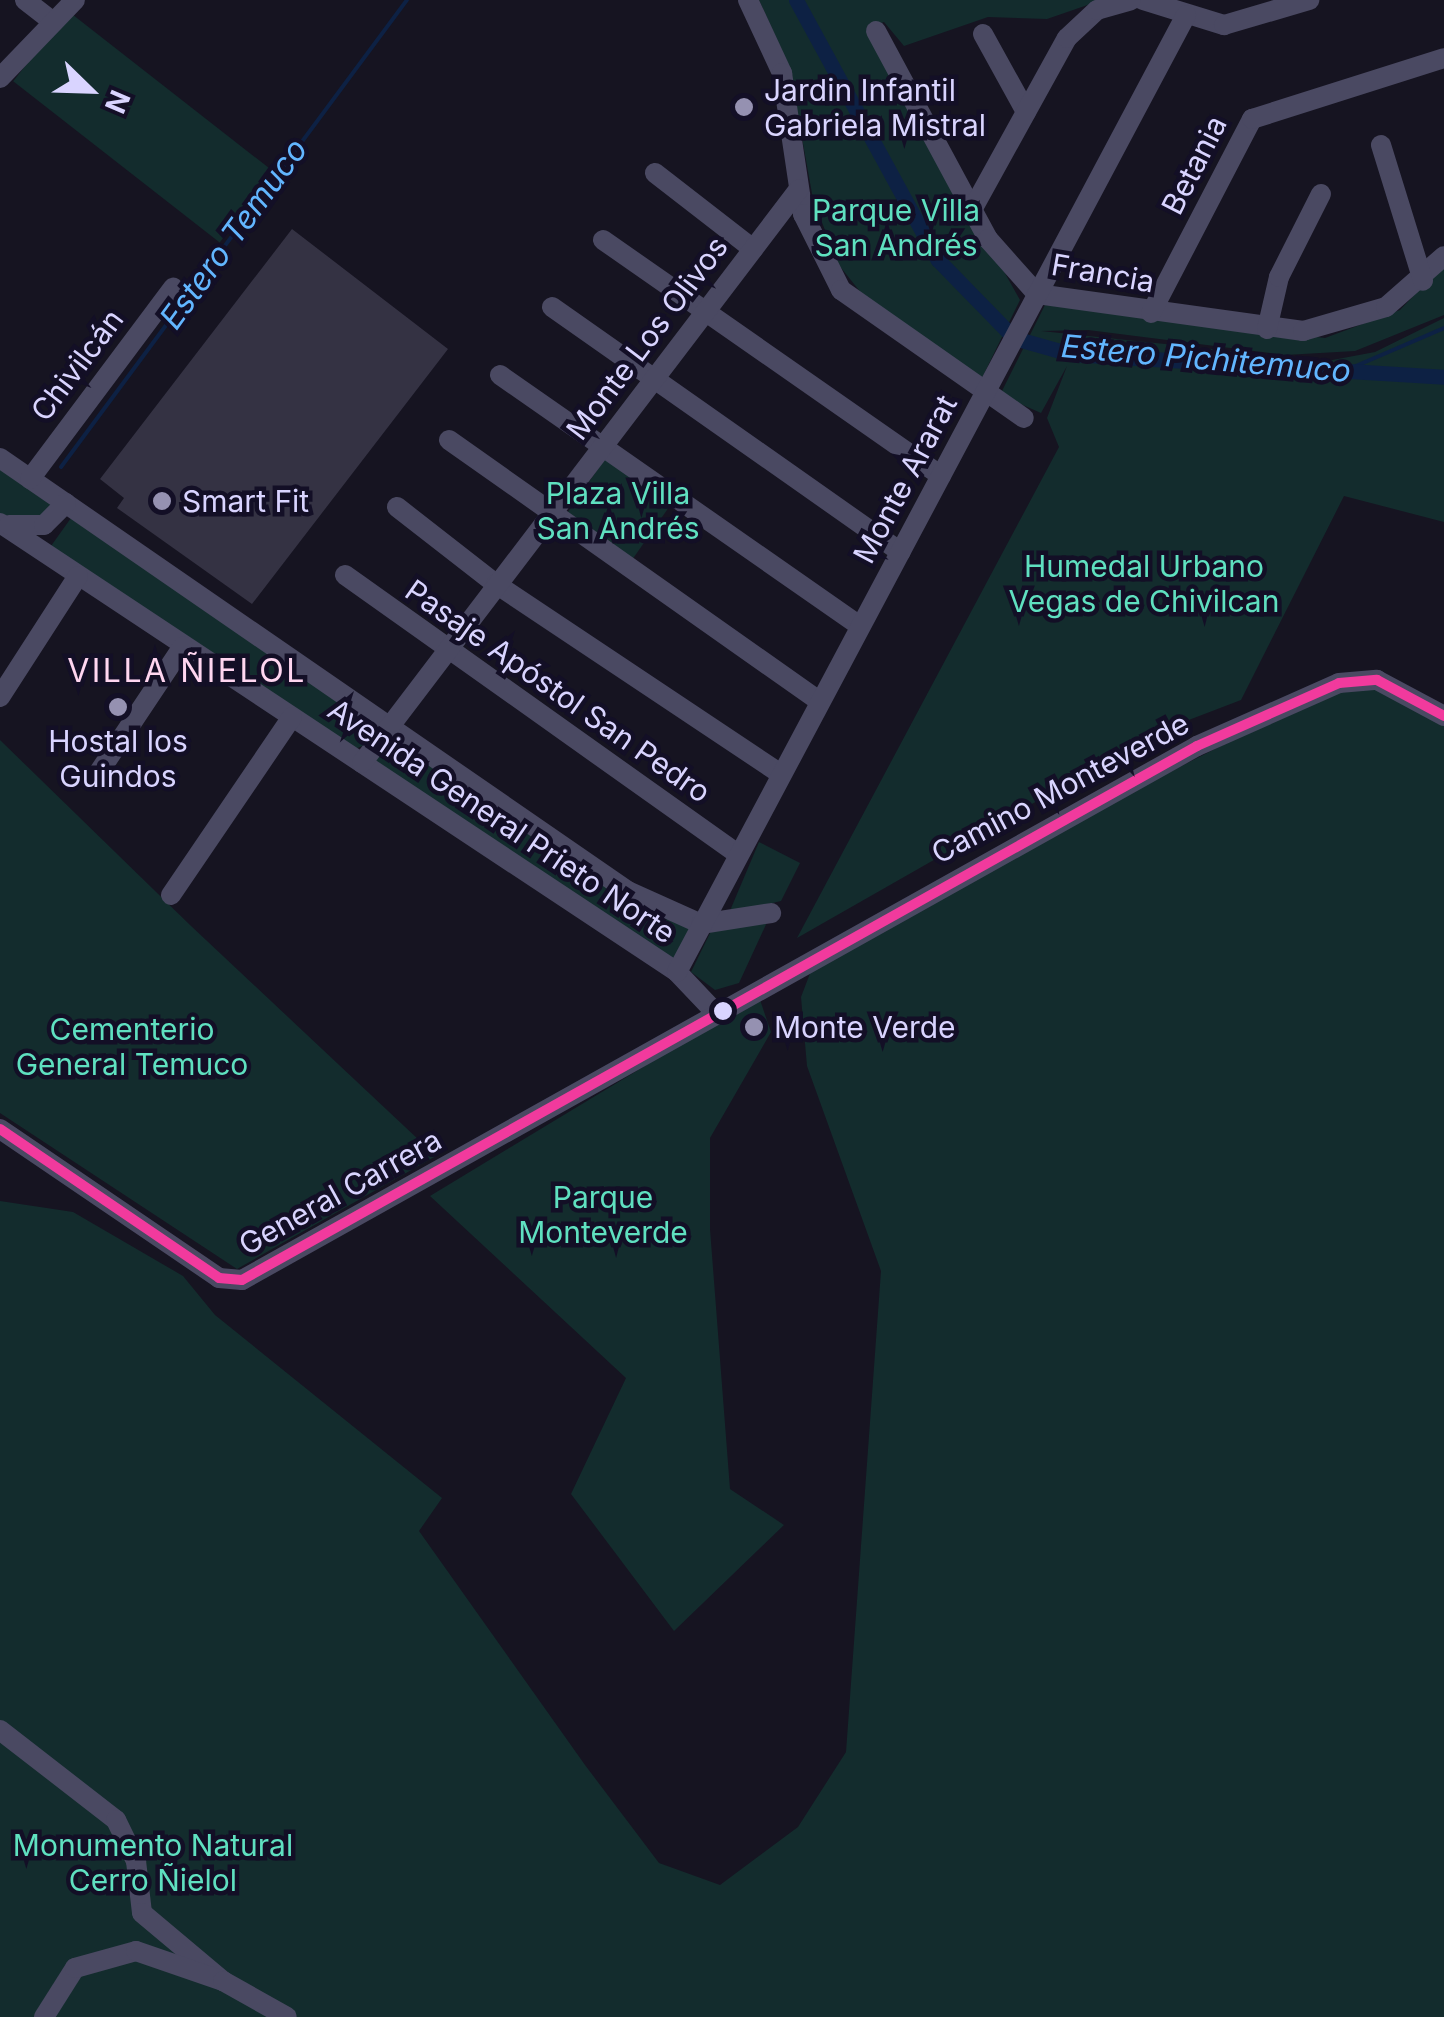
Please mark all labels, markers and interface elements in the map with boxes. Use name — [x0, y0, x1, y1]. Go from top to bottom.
north arrow — [40, 40, 140, 140]
place label: Jardin Infantil Gabriela Mistral — [764, 72, 986, 142]
text: N — [98, 85, 137, 118]
marker: Jardin Infantil Gabriela Mistral — [733, 96, 755, 118]
street label: Betania — [1154, 110, 1234, 220]
water label: Estero Temuco — [152, 131, 316, 337]
park label: Parque Villa San Andrés — [812, 192, 980, 262]
street label: Monte Los Olivos — [559, 229, 735, 447]
street label: Francia — [1049, 246, 1157, 300]
street label: Chivilcán — [23, 302, 131, 428]
water label: Estero Pichitemuco — [1060, 327, 1352, 391]
street label: Monte Ararat — [846, 389, 964, 569]
park label: Plaza Villa San Andrés — [536, 475, 700, 546]
place label: Smart Fit — [182, 483, 309, 519]
marker: Smart Fit — [151, 490, 173, 512]
park label: Humedal Urbano Vegas de Chivilcan — [1009, 548, 1279, 618]
street label: Pasaje Apóstol San Pedro — [399, 572, 717, 810]
district label: VILLA ÑIELOL — [67, 652, 307, 690]
street label: Avenida General Prieto Norte — [322, 691, 682, 951]
marker: Hostal los Guindos — [107, 696, 129, 718]
street label: Camino Monteverde — [925, 705, 1195, 871]
place label: Hostal los Guindos — [48, 723, 188, 794]
unlabelled marker — [713, 1001, 733, 1021]
place label: Monte Verde — [774, 1009, 956, 1045]
park label: Cementerio General Temuco — [16, 1011, 248, 1082]
marker: Monte Verde — [743, 1016, 765, 1038]
street label: General Carrera — [232, 1122, 448, 1262]
park label: Parque Monteverde — [518, 1179, 688, 1250]
park label: Monumento Natural Cerro Ñielol — [13, 1827, 293, 1898]

